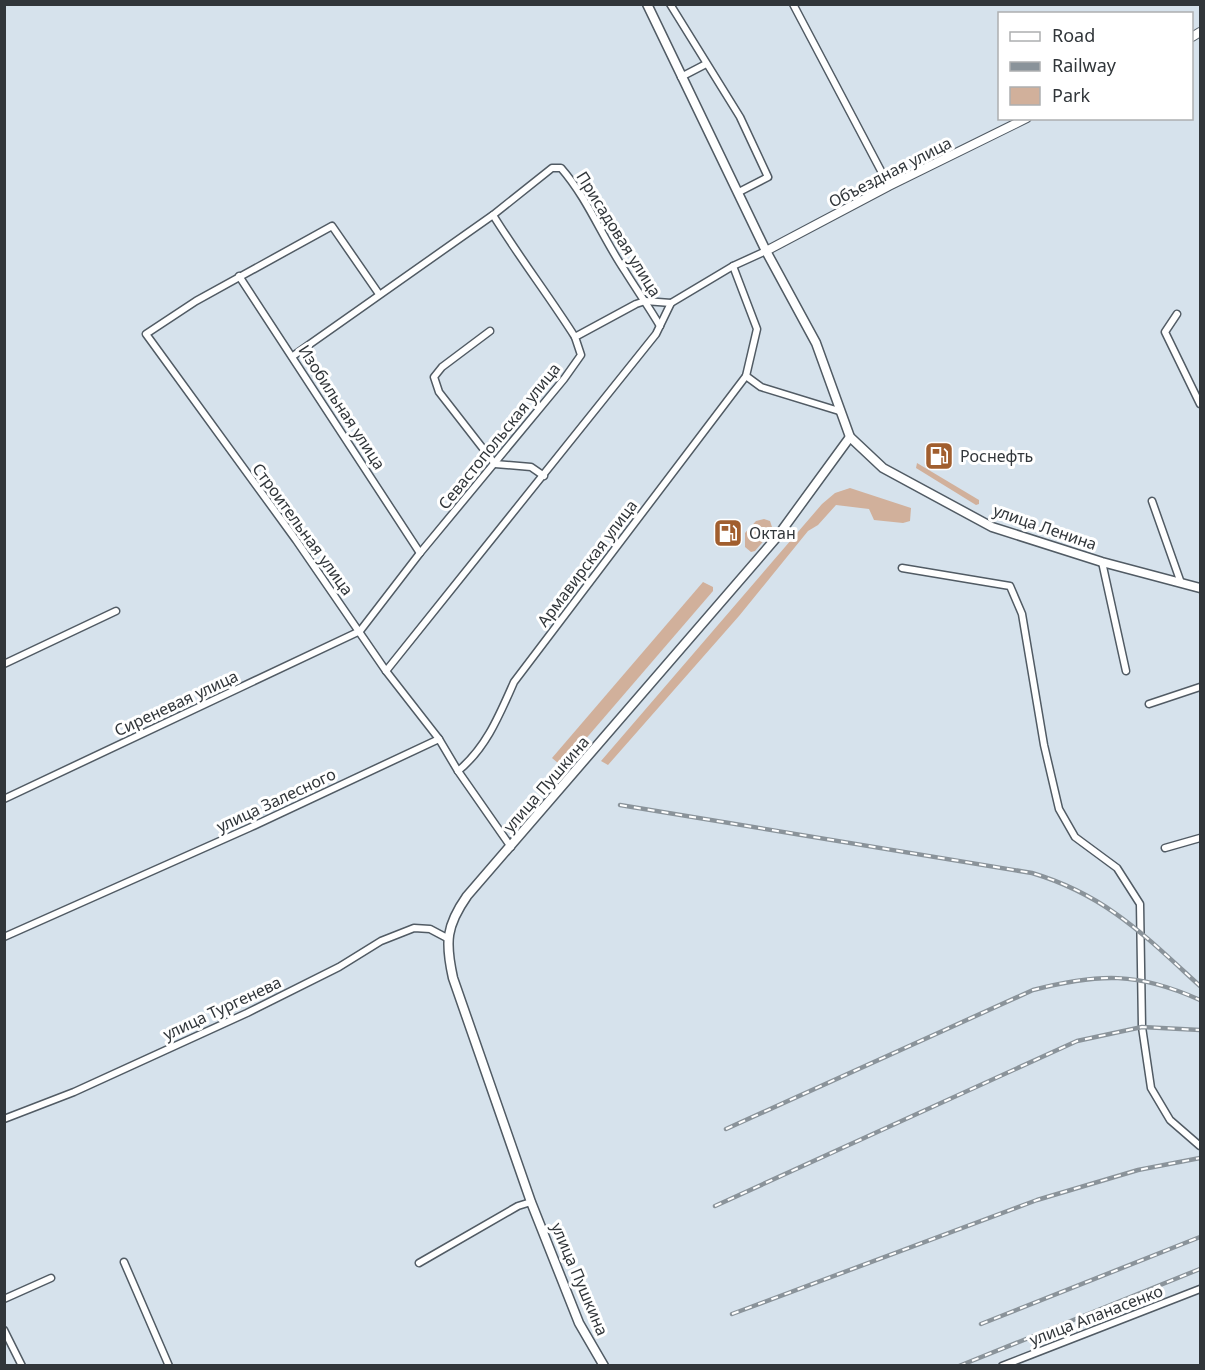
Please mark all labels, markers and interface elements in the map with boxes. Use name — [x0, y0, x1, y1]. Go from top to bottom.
legend — [998, 12, 1193, 120]
text: Road — [1052, 23, 1095, 47]
text: Railway — [1052, 53, 1117, 77]
text: Park — [1052, 83, 1090, 107]
street label: Объездная улица — [825, 131, 955, 213]
street label: Присадовая улица — [571, 167, 667, 301]
street label: Изобильная улица — [293, 340, 391, 474]
street label: Севастопольская улица — [433, 358, 565, 514]
fuel station icon: Роснефть — [923, 440, 955, 472]
place label: Роснефть — [960, 445, 1033, 467]
street label: Строительная улица — [248, 458, 358, 600]
street label: Армавирская улица — [532, 495, 642, 631]
street label: улица Ленина — [990, 499, 1100, 555]
fuel station icon: Октан — [712, 517, 744, 549]
place label: Октан — [749, 522, 796, 544]
street label: Сиреневая улица — [111, 665, 241, 741]
street label: улица Пушкина — [498, 731, 594, 837]
street label: улица Залесного — [213, 763, 339, 837]
street label: улица Тургенева — [159, 971, 285, 1045]
street label: улица Пушкина — [546, 1219, 614, 1339]
street label: улица Апанасенко — [1026, 1279, 1166, 1351]

